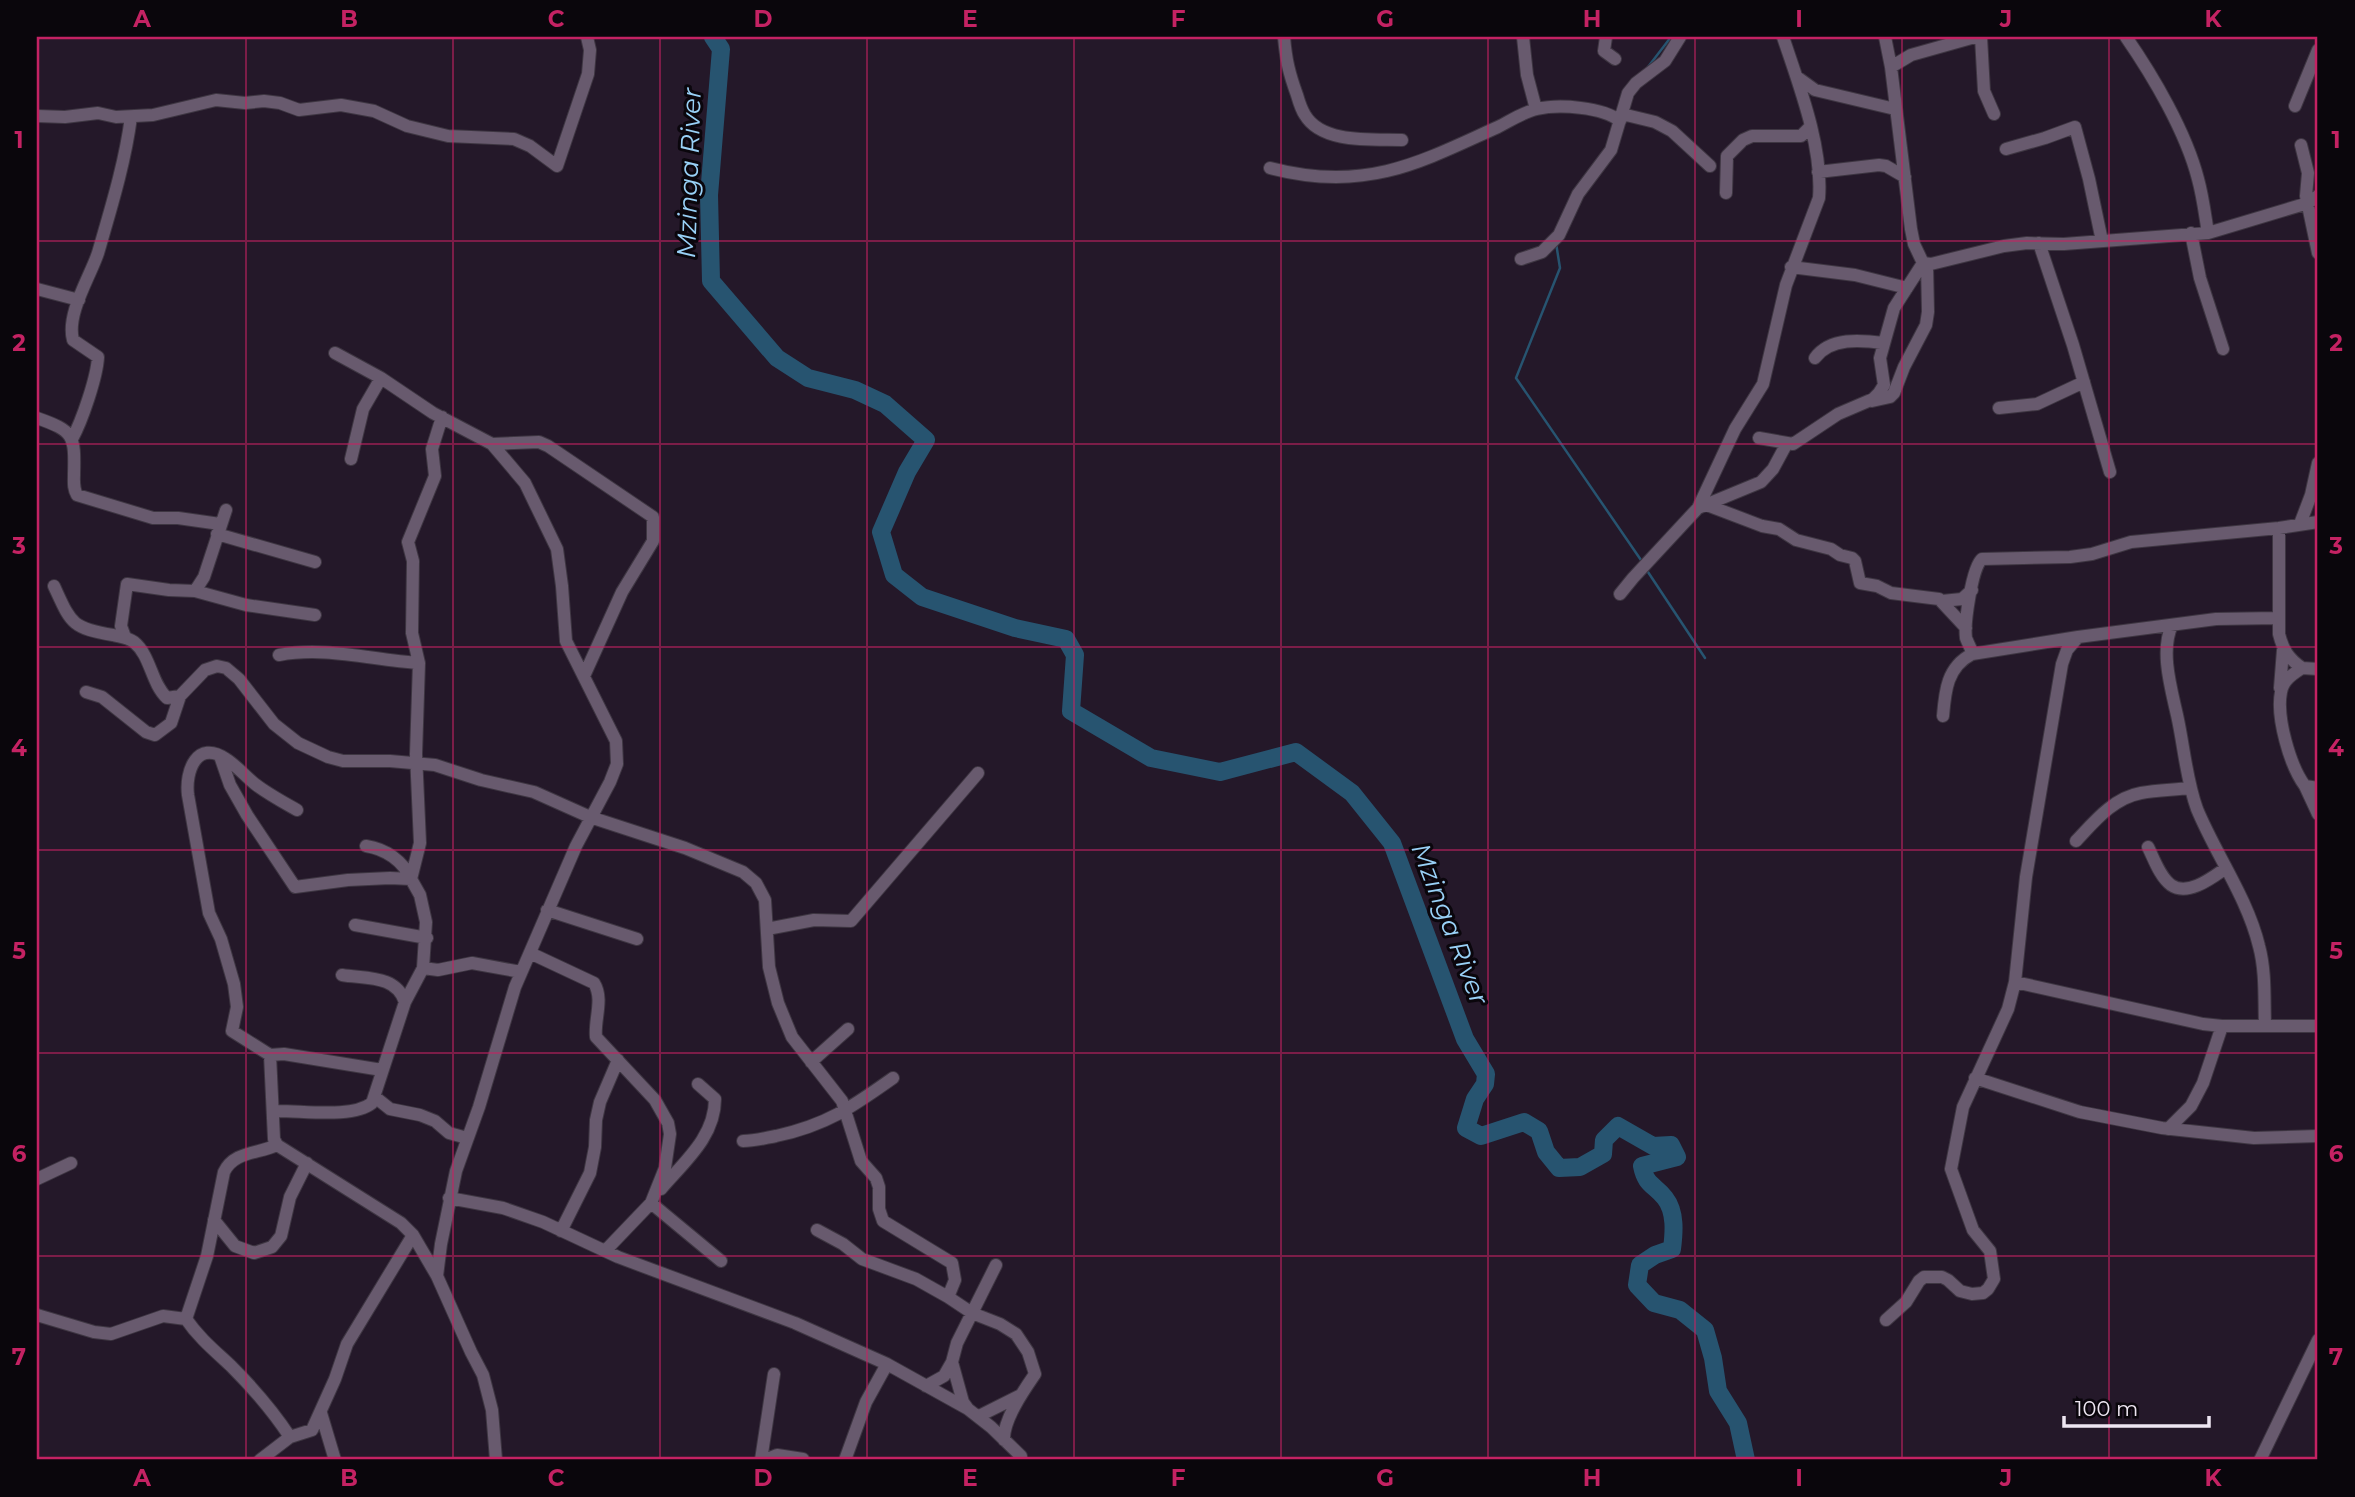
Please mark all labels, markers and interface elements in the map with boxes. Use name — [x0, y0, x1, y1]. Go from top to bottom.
text: A — [132, 5, 151, 33]
text: B — [340, 5, 358, 33]
text: C — [548, 5, 565, 33]
text: D — [754, 5, 773, 33]
text: E — [962, 5, 978, 33]
text: F — [1171, 5, 1186, 33]
text: G — [1376, 5, 1394, 33]
text: H — [1583, 5, 1601, 33]
text: I — [1795, 5, 1803, 33]
text: J — [1999, 5, 2012, 33]
text: K — [2204, 5, 2222, 33]
water label: Mzinga River — [670, 87, 708, 259]
text: 1 — [14, 126, 24, 154]
text: 1 — [2331, 126, 2341, 154]
text: 2 — [12, 329, 26, 357]
text: 2 — [2329, 329, 2343, 357]
text: 3 — [11, 532, 26, 560]
text: 3 — [2328, 532, 2343, 560]
text: 4 — [11, 734, 27, 762]
text: 4 — [2328, 734, 2344, 762]
water label: Mzinga River — [1405, 839, 1496, 1010]
text: 5 — [12, 937, 26, 965]
text: 5 — [2329, 937, 2343, 965]
text: 6 — [12, 1140, 27, 1168]
text: 6 — [2329, 1140, 2344, 1168]
text: 7 — [12, 1343, 26, 1371]
text: 7 — [2329, 1343, 2343, 1371]
scale bar — [2064, 1385, 2210, 1429]
text: 100 m — [2075, 1396, 2138, 1421]
text: A — [132, 1464, 151, 1492]
text: B — [340, 1464, 358, 1492]
text: C — [548, 1464, 565, 1492]
text: D — [754, 1464, 773, 1492]
text: E — [962, 1464, 978, 1492]
text: F — [1171, 1464, 1186, 1492]
text: G — [1376, 1464, 1394, 1492]
text: H — [1583, 1464, 1601, 1492]
text: I — [1795, 1464, 1803, 1492]
text: J — [1999, 1464, 2012, 1492]
text: K — [2204, 1464, 2222, 1492]

